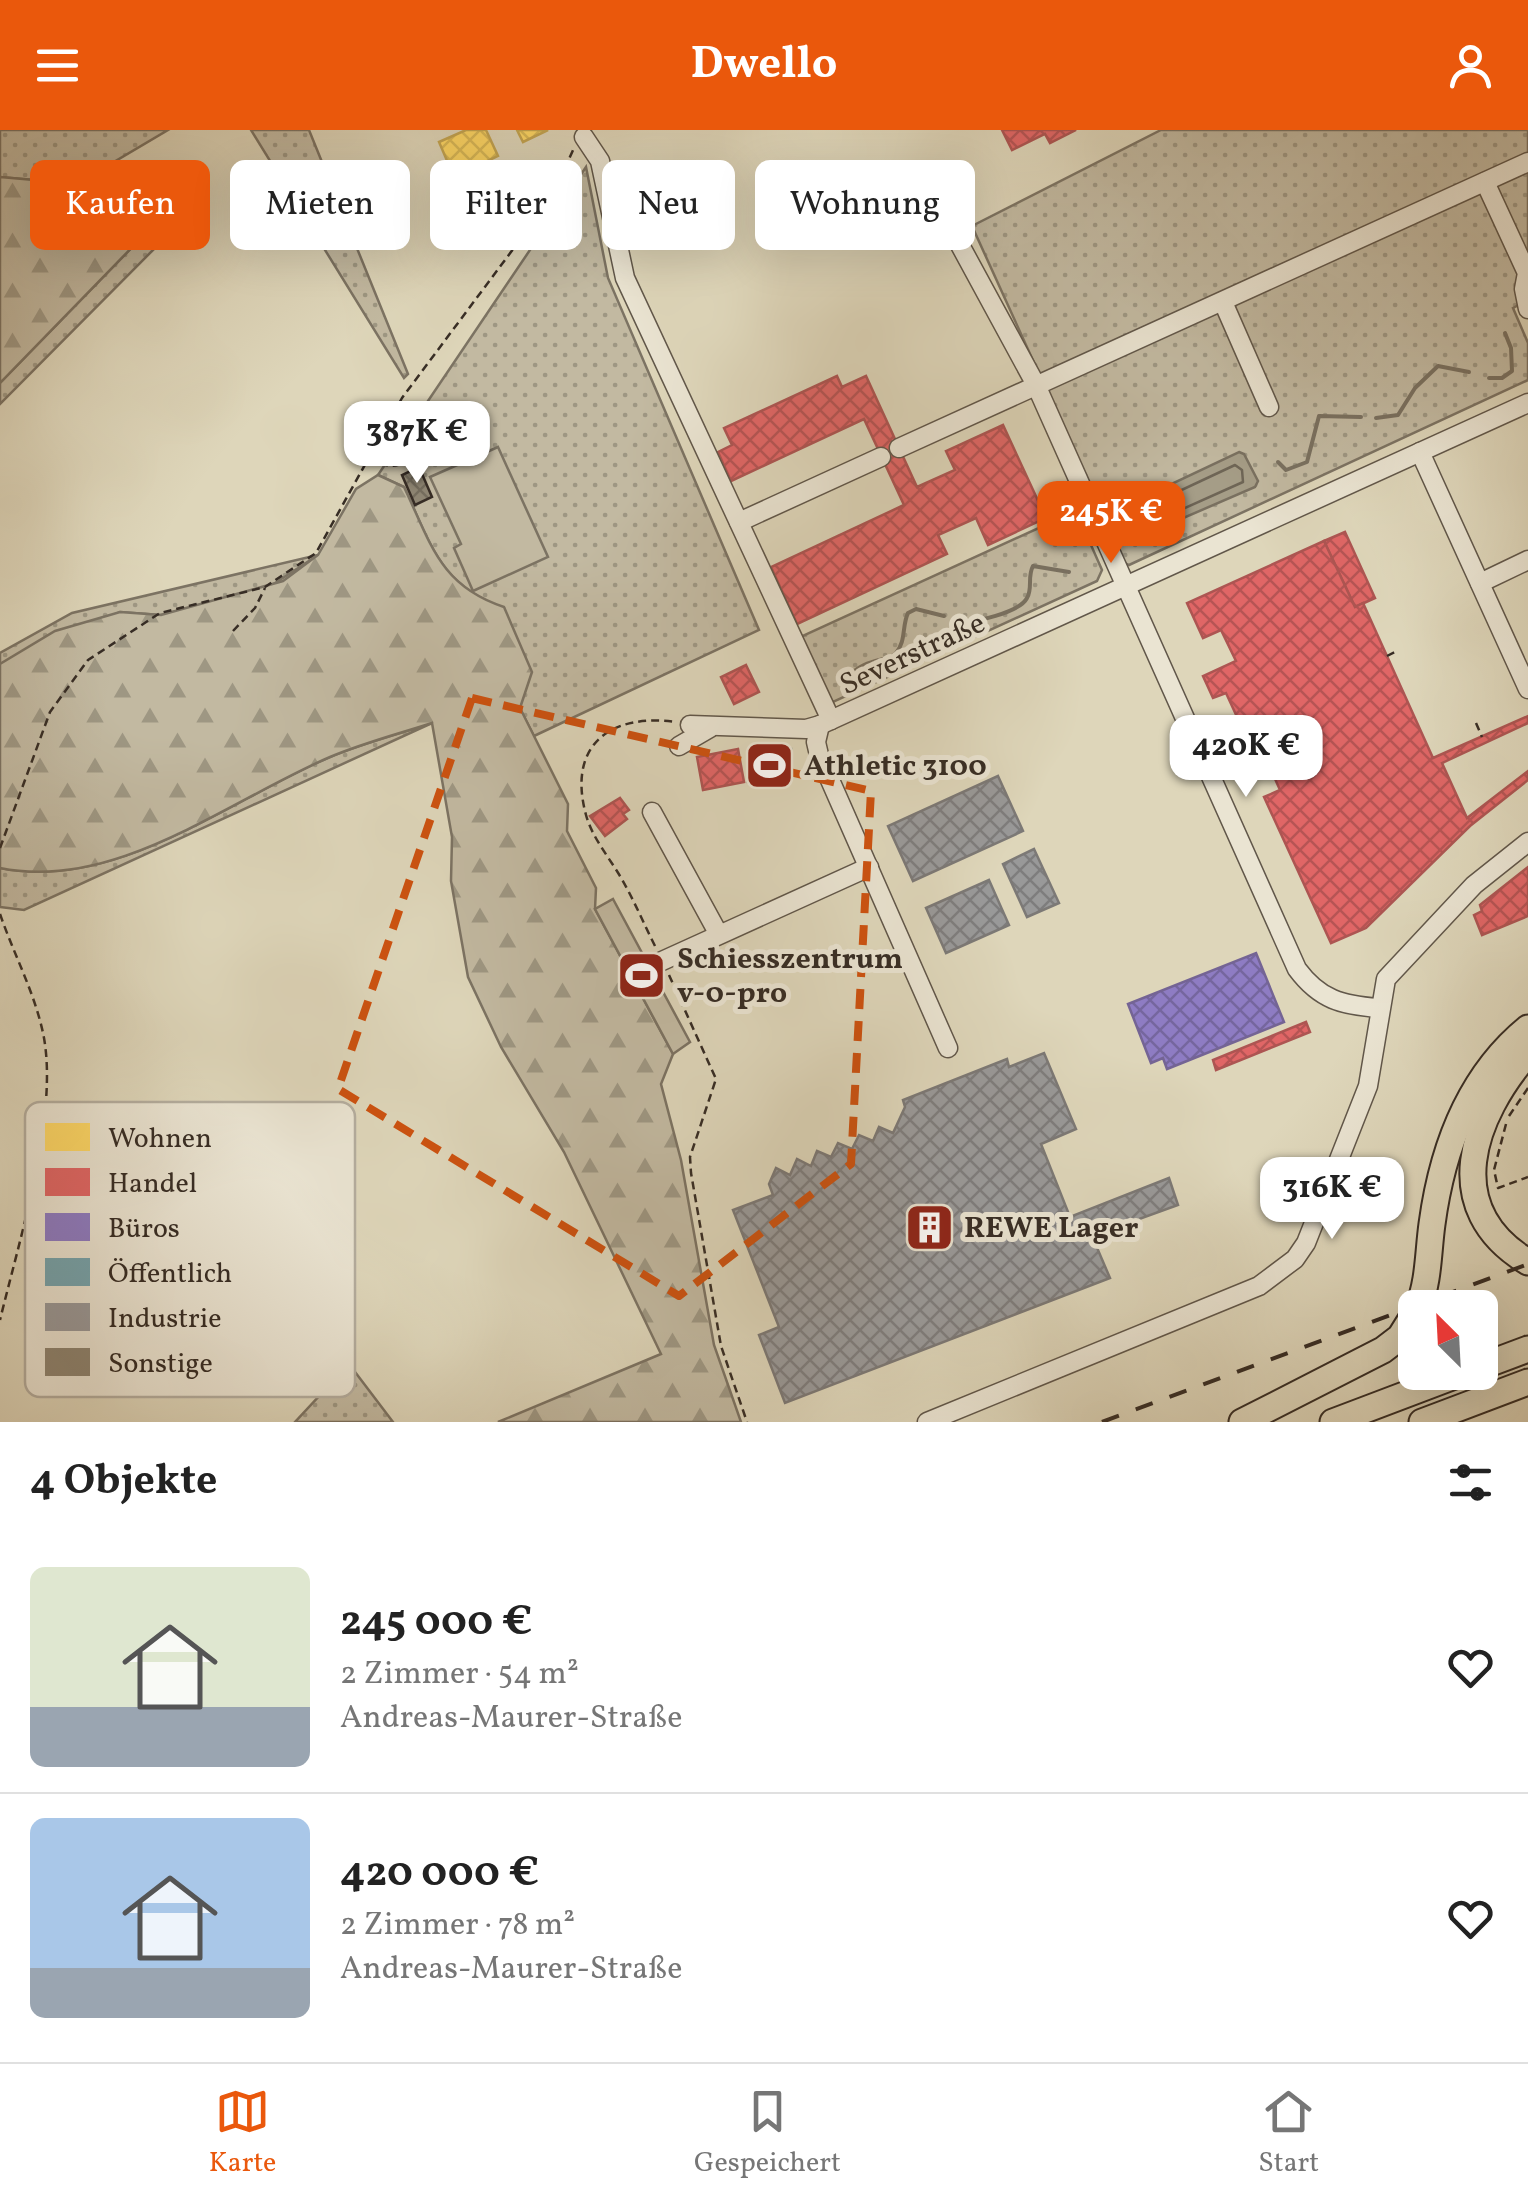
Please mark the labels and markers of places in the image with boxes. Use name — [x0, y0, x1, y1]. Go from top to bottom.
pin: 387K € — [336, 401, 498, 486]
pin: 245K € — [1030, 481, 1192, 566]
pin: 420K € — [1165, 715, 1327, 800]
sports icon: Athletic 3100 — [743, 739, 795, 791]
place label: Athletic 3100 — [804, 746, 987, 788]
place label: Schiesszentrum v-0-pro — [677, 939, 903, 1015]
sports icon: Schiesszentrum v-0-pro — [616, 949, 668, 1001]
pin: 316K € — [1251, 1157, 1413, 1242]
building icon: REWE Lager — [903, 1201, 955, 1253]
place label: REWE Lager — [964, 1208, 1138, 1250]

